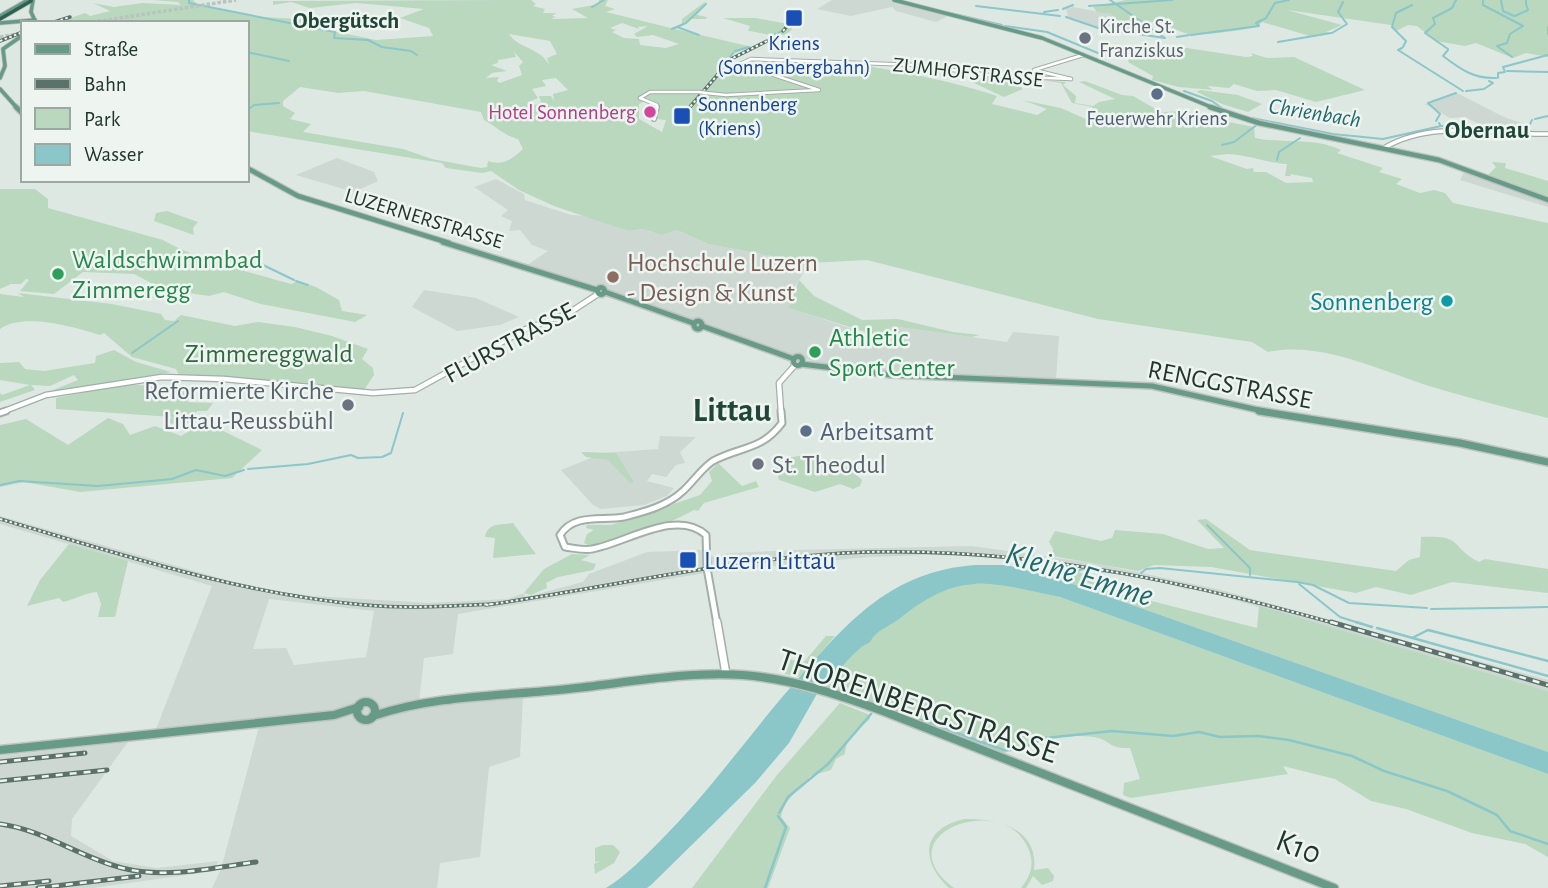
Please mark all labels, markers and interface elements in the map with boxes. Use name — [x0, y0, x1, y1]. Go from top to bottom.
marker: Kriens (Sonnenbergbahn) — [784, 8, 804, 28]
district label: Obergütsch — [293, 10, 399, 33]
place label: Kirche St. Franziskus — [1099, 16, 1184, 61]
legend — [21, 21, 248, 182]
marker: Kirche St. Franziskus — [1077, 30, 1093, 46]
place label: Kriens (Sonnenbergbahn) — [717, 33, 871, 78]
text: Straße — [84, 39, 138, 60]
street label: ZUMHOFSTRASSE — [892, 54, 1044, 91]
text: Bahn — [84, 74, 127, 95]
marker: Feuerwehr Kriens — [1149, 86, 1165, 102]
place label: Sonnenberg (Kriens) — [698, 94, 798, 139]
water label: Chrienbach — [1267, 95, 1362, 132]
place label: Hotel Sonnenberg — [488, 102, 637, 123]
marker: Hotel Sonnenberg — [642, 104, 658, 120]
marker: Sonnenberg (Kriens) — [672, 106, 692, 126]
place label: Feuerwehr Kriens — [1086, 108, 1228, 129]
text: Park — [84, 109, 121, 130]
district label: Obernau — [1445, 119, 1530, 143]
text: Wasser — [84, 144, 144, 165]
street label: LUZERNERSTRASSE — [342, 184, 506, 253]
place label: Waldschwimmbad Zimmeregg — [72, 247, 262, 303]
place label: Hochschule Luzern - Design & Kunst — [627, 250, 818, 306]
marker: Waldschwimmbad Zimmeregg — [50, 266, 66, 282]
marker: Hochschule Luzern - Design & Kunst — [605, 269, 621, 285]
place label: Sonnenberg — [1310, 289, 1433, 315]
marker: Sonnenberg — [1439, 293, 1455, 309]
street label: FLURSTRASSE — [440, 298, 579, 388]
place label: Athletic Sport Center — [829, 325, 955, 381]
park label: Zimmereggwald — [185, 341, 353, 367]
marker: Athletic Sport Center — [807, 344, 823, 360]
street label: RENGGSTRASSE — [1146, 356, 1314, 414]
place label: Reformierte Kirche Littau-Reussbühl — [144, 378, 334, 434]
district label: Littau — [693, 395, 771, 428]
marker: Reformierte Kirche Littau-Reussbühl — [340, 397, 356, 413]
place label: Arbeitsamt — [820, 419, 934, 445]
marker: Arbeitsamt — [798, 423, 814, 439]
place label: St. Theodul — [772, 452, 886, 478]
marker: St. Theodul — [750, 456, 766, 472]
water label: Kleine Emme — [1002, 537, 1157, 613]
place label: Luzern Littau — [704, 548, 835, 574]
marker: Luzern Littau — [678, 550, 698, 570]
street label: THORENBERGSTRASSE — [774, 643, 1062, 769]
street label: K10 — [1272, 824, 1326, 870]

